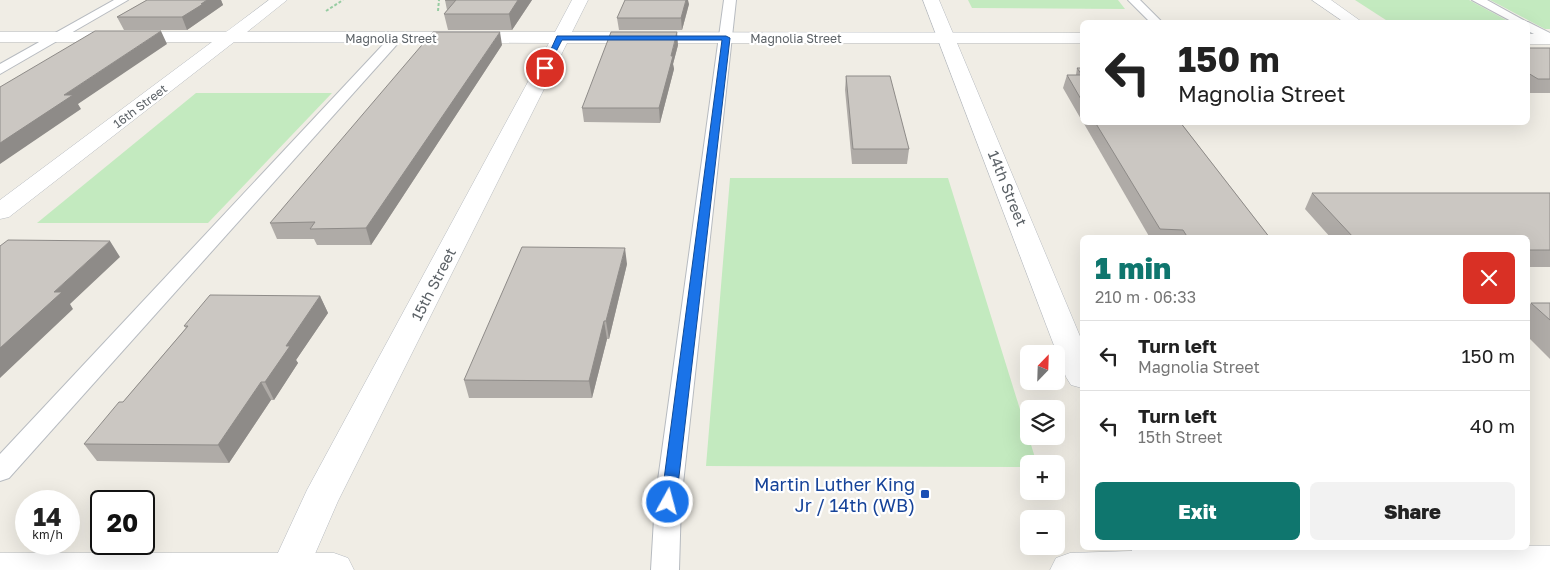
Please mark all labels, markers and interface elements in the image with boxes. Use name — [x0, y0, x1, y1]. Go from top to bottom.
street label: Magnolia Street — [345, 31, 437, 46]
street label: Magnolia Street — [750, 31, 842, 46]
text: 150 m — [1178, 38, 1280, 80]
icon: left — [1095, 40, 1160, 105]
pin — [524, 47, 566, 89]
icon: arrive — [531, 54, 559, 82]
text: Magnolia Street — [1178, 80, 1346, 107]
street label: 16th Street — [110, 81, 170, 131]
street label: 14th Street — [985, 148, 1031, 228]
street label: 15th Street — [407, 245, 459, 323]
text: 1 min — [1095, 250, 1171, 286]
button: close — [1463, 252, 1515, 304]
text: 210 m · 06:33 — [1095, 287, 1196, 307]
text: Turn left — [1138, 334, 1217, 357]
icon: left — [1095, 342, 1123, 370]
text: 150 m — [1461, 344, 1515, 367]
north arrow — [1020, 345, 1065, 390]
map controls — [1020, 345, 1065, 555]
text: Magnolia Street — [1138, 357, 1260, 377]
button: layers — [1020, 400, 1065, 445]
text: Turn left — [1138, 404, 1217, 427]
icon: left — [1095, 412, 1123, 440]
text: 40 m — [1470, 414, 1515, 437]
text: 15th Street — [1138, 427, 1223, 447]
button: + — [1020, 455, 1065, 500]
place label: Martin Luther King Jr / 14th (WB) — [754, 473, 915, 516]
position arrow — [641, 475, 693, 527]
button: Exit — [1095, 482, 1300, 540]
button: Share — [1310, 482, 1515, 540]
marker: Martin Luther King Jr / 14th (WB) — [919, 488, 931, 500]
speed limit sign: 20 — [90, 490, 155, 555]
text: 14 — [33, 501, 62, 532]
button: − — [1020, 510, 1065, 555]
text: km/h — [32, 527, 63, 542]

